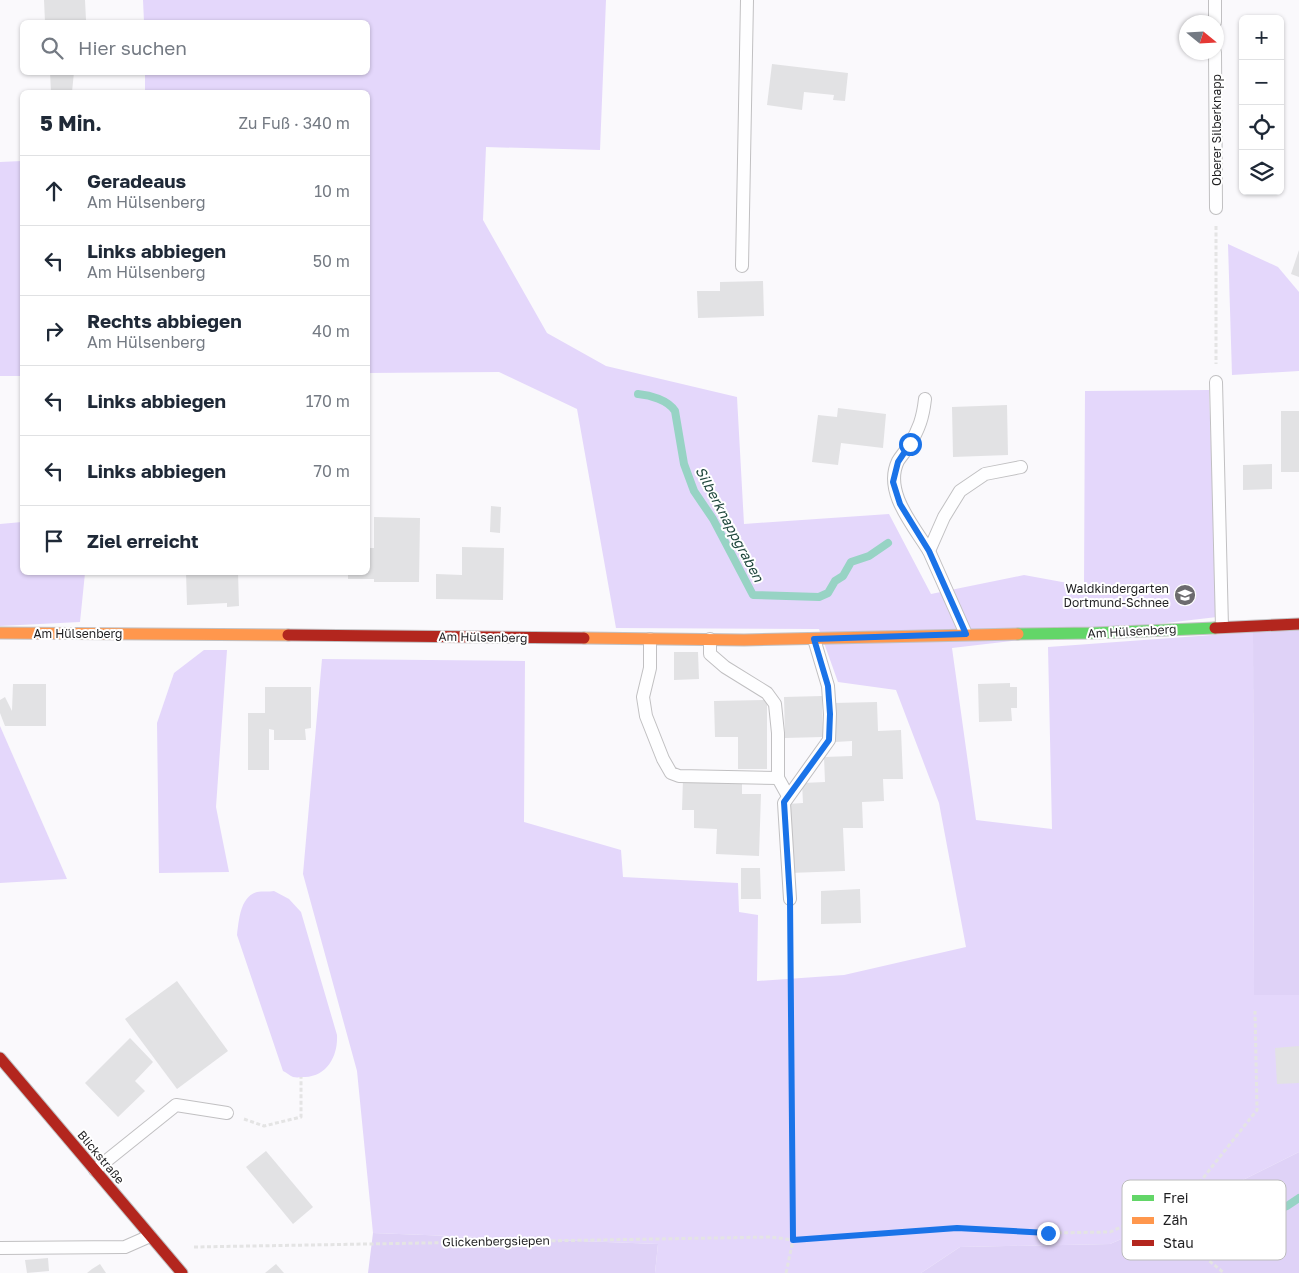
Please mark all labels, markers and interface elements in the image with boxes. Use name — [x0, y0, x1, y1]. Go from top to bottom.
north arrow — [1179, 15, 1224, 60]
map controls — [1239, 15, 1284, 195]
button: + — [1239, 15, 1284, 60]
search box — [20, 20, 370, 75]
icon: search — [38, 34, 66, 62]
text: Hier suchen — [78, 36, 187, 59]
button: − — [1239, 60, 1284, 105]
street label: Oberer Silberknapp — [1209, 74, 1224, 186]
button: locate — [1239, 105, 1284, 150]
text: 5 Min. — [40, 110, 102, 136]
text: Zu Fuß · 340 m — [239, 113, 350, 133]
button: layers — [1239, 150, 1284, 195]
text: Geradeaus — [87, 169, 186, 192]
icon: ahead — [40, 177, 68, 205]
text: 10 m — [314, 181, 350, 201]
text: Am Hülsenberg — [87, 192, 205, 212]
text: Links abbiegen — [87, 239, 226, 262]
icon: left — [40, 247, 68, 275]
text: 50 m — [313, 251, 350, 271]
text: Am Hülsenberg — [87, 262, 205, 282]
text: Rechts abbiegen — [87, 309, 242, 332]
icon: right — [40, 317, 68, 345]
text: 40 m — [312, 321, 350, 341]
text: Am Hülsenberg — [87, 332, 205, 352]
icon: left — [40, 387, 68, 415]
text: Links abbiegen — [87, 389, 226, 412]
text: 170 m — [306, 391, 350, 411]
route start — [899, 433, 922, 456]
icon: left — [40, 457, 68, 485]
text: Links abbiegen — [87, 459, 226, 482]
text: 70 m — [313, 461, 350, 481]
water label: Silberknappgraben — [692, 463, 768, 586]
icon: arrive — [40, 527, 68, 555]
text: Ziel erreicht — [87, 529, 199, 552]
place label: Waldkindergarten Dortmund-Schnee — [1064, 581, 1169, 610]
school or university icon: Waldkindergarten Dortmund-Schnee — [1173, 583, 1197, 607]
street label: Am Hülsenberg — [1087, 621, 1177, 641]
street label: Am Hülsenberg — [34, 626, 122, 641]
street label: Am Hülsenberg — [438, 629, 528, 645]
street label: Blickstraße — [74, 1127, 128, 1187]
legend — [1122, 1180, 1286, 1260]
text: Frei — [1163, 1189, 1189, 1206]
text: Zäh — [1163, 1211, 1188, 1228]
route end — [1037, 1222, 1060, 1245]
street label: Glickenbergsiepen — [442, 1233, 550, 1249]
text: Stau — [1163, 1234, 1194, 1251]

